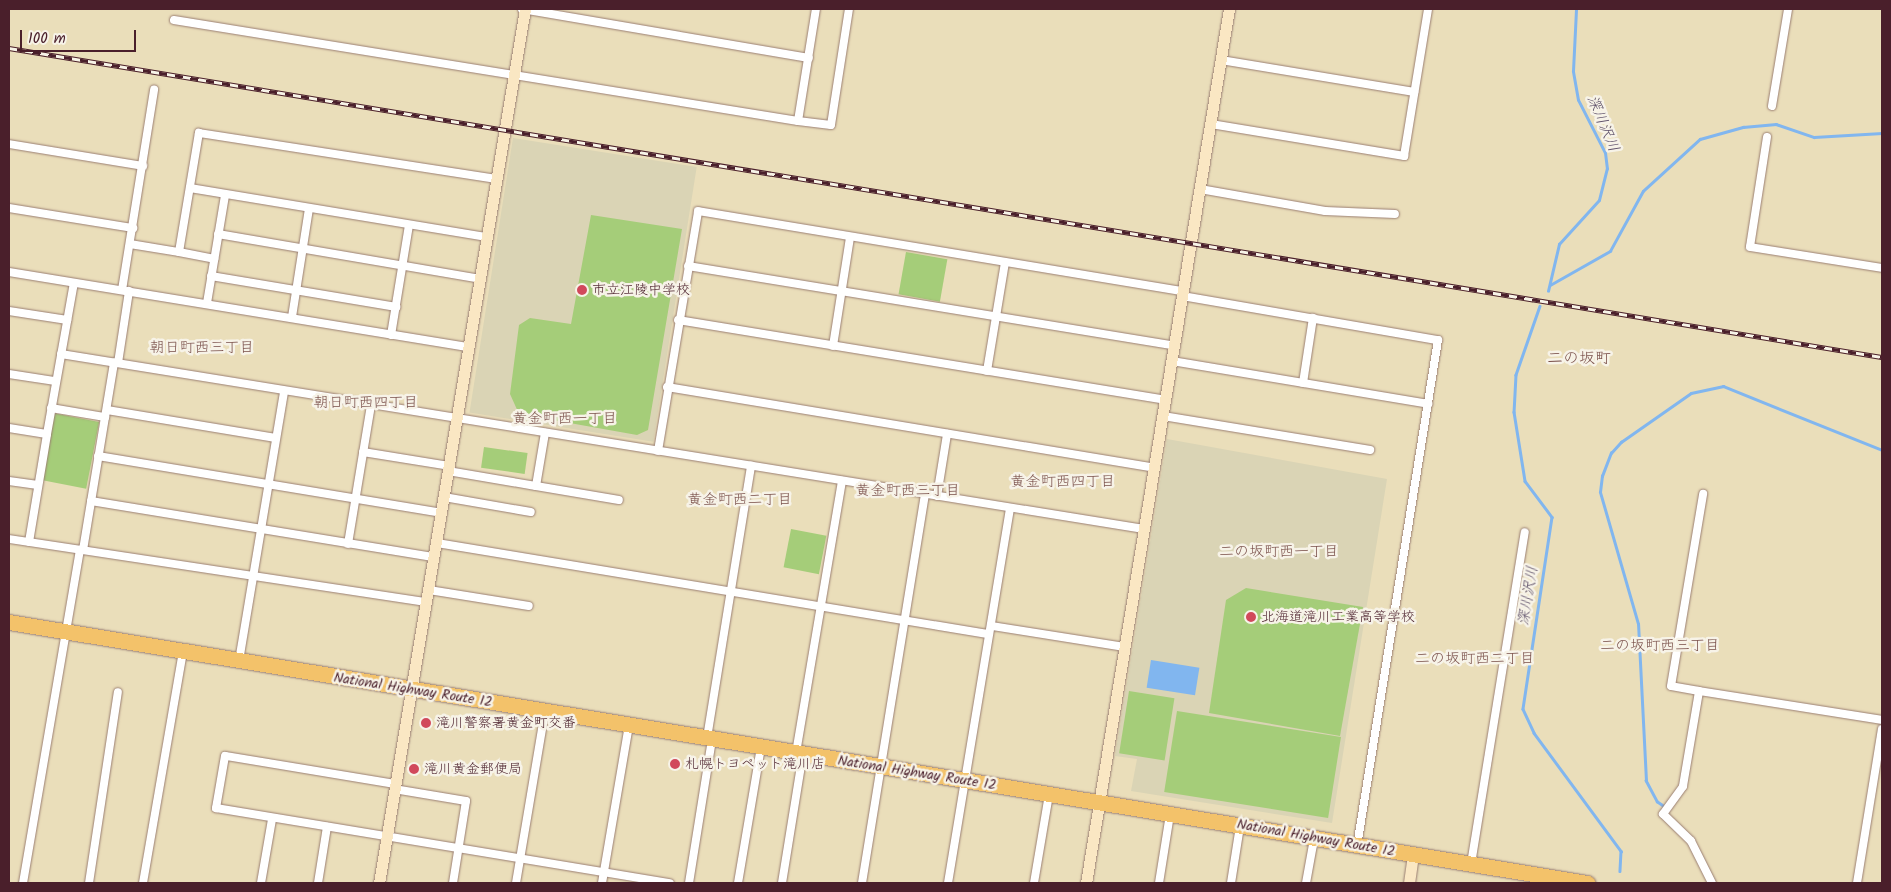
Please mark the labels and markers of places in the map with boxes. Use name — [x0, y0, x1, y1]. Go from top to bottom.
place label: 市立江陵中学校 — [592, 282, 690, 298]
marker: 市立江陵中学校 — [576, 284, 588, 296]
place label: 北海道滝川工業高等学校 — [1261, 609, 1415, 625]
marker: 北海道滝川工業高等学校 — [1245, 611, 1257, 623]
place label: 滝川警察署黄金町交番 — [436, 715, 576, 731]
marker: 滝川警察署黄金町交番 — [420, 717, 432, 729]
place label: 札幌トヨペット滝川店 — [685, 756, 825, 772]
marker: 札幌トヨペット滝川店 — [669, 758, 681, 770]
place label: 滝川黄金郵便局 — [424, 761, 522, 777]
marker: 滝川黄金郵便局 — [408, 763, 420, 775]

